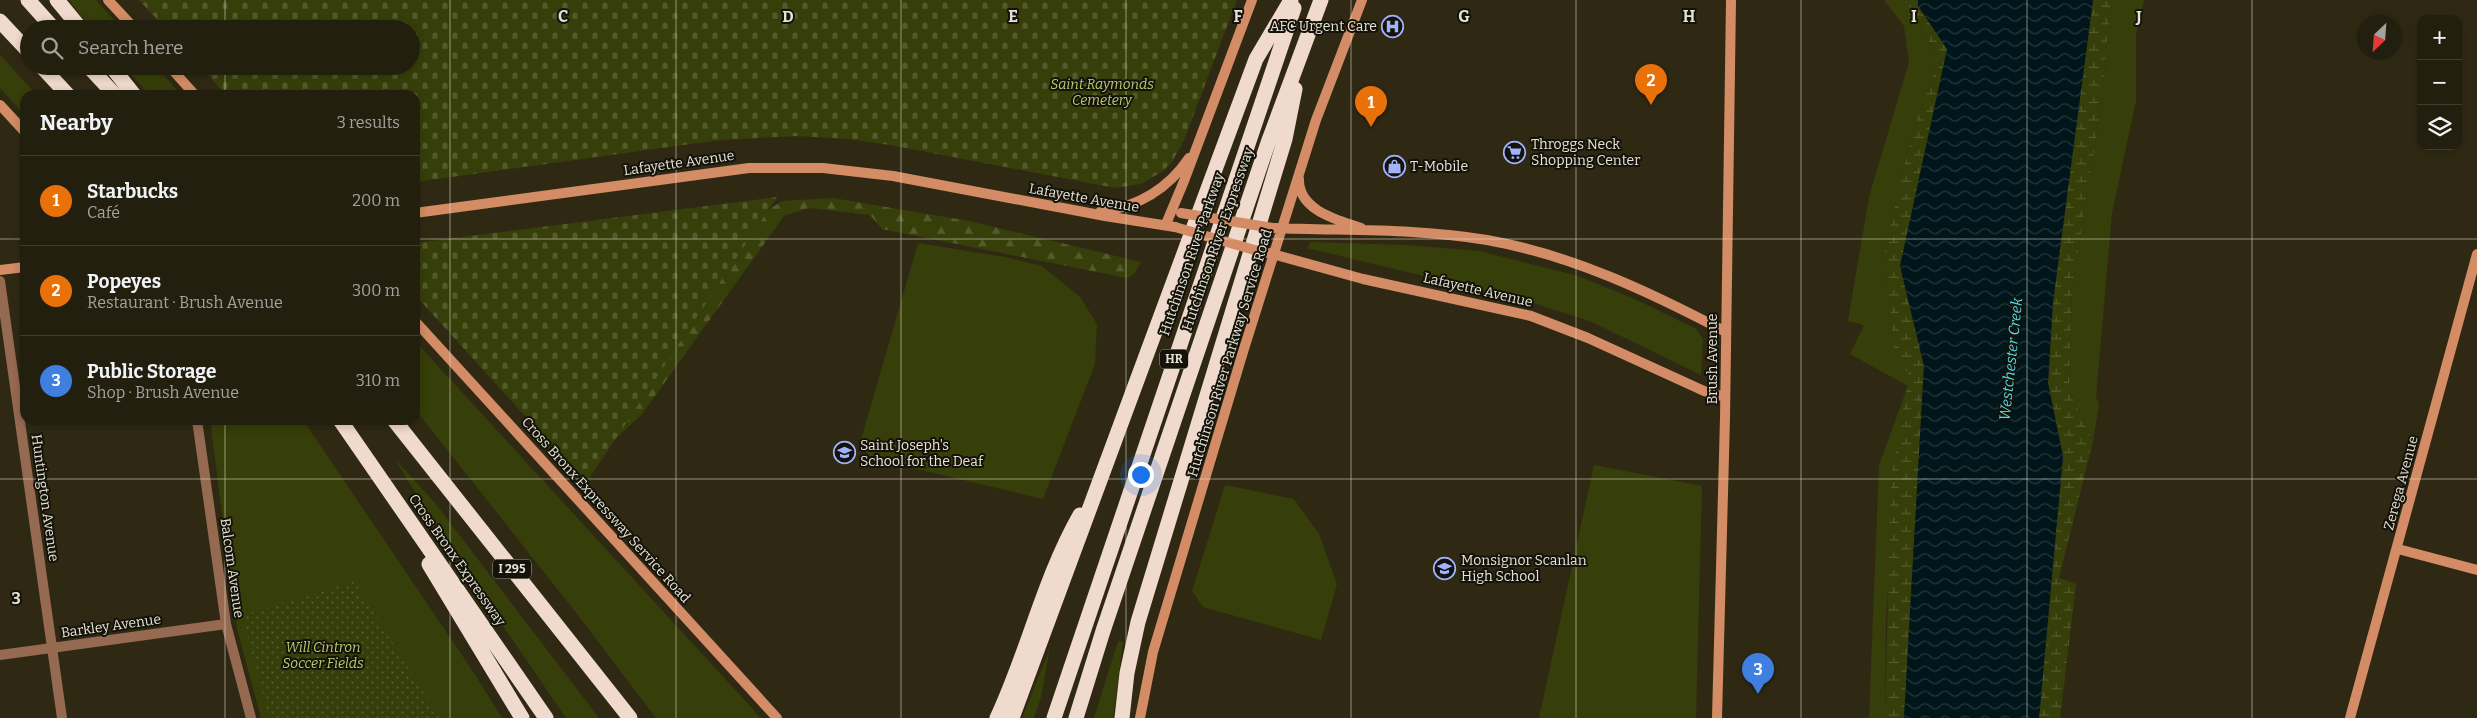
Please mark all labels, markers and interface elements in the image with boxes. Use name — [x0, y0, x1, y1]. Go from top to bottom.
text: C — [558, 7, 568, 26]
text: D — [782, 7, 794, 26]
text: E — [1008, 7, 1018, 26]
text: F — [1234, 7, 1243, 26]
text: G — [1458, 7, 1470, 26]
text: H — [1683, 7, 1696, 26]
text: I — [1911, 7, 1917, 26]
text: J — [2135, 7, 2142, 26]
hospital icon: AFC Urgent Care — [1381, 14, 1405, 38]
north arrow — [2357, 15, 2402, 60]
map controls — [2417, 15, 2462, 150]
button: + — [2417, 15, 2462, 60]
place label: AFC Urgent Care — [1270, 18, 1377, 35]
search box — [20, 20, 420, 75]
icon: search — [38, 34, 66, 62]
text: Search here — [78, 36, 183, 59]
button: − — [2417, 60, 2462, 105]
pin: 2 — [1635, 64, 1667, 105]
park label: Saint Raymonds Cemetery — [1050, 76, 1154, 109]
pin: 1 — [1355, 86, 1387, 127]
button: layers — [2417, 105, 2462, 150]
text: Nearby — [40, 110, 113, 136]
text: 3 results — [337, 113, 400, 132]
place label: Throggs Neck Shopping Center — [1531, 136, 1640, 169]
supermarket icon: Throggs Neck Shopping Center — [1503, 140, 1527, 164]
street label: Hutchinson River Expressway — [1179, 144, 1258, 333]
street label: Lafayette Avenue — [623, 147, 735, 179]
shop icon: T-Mobile — [1382, 154, 1406, 178]
place label: T-Mobile — [1410, 158, 1468, 175]
street label: Hutchinson River Parkway — [1156, 170, 1228, 338]
text: Starbucks — [87, 180, 178, 203]
street label: Lafayette Avenue — [1028, 180, 1140, 216]
text: 1 — [53, 191, 59, 210]
text: 200 m — [352, 191, 400, 210]
text: Café — [87, 203, 120, 222]
street label: Hutchinson River Parkway Service Road — [1184, 227, 1276, 479]
street label: Lafayette Avenue — [1422, 269, 1534, 311]
text: Popeyes — [87, 270, 161, 293]
text: 2 — [51, 281, 61, 300]
text: 300 m — [352, 281, 400, 300]
text: Restaurant · Brush Avenue — [87, 293, 283, 312]
water label: Westchester Creek — [1996, 296, 2027, 421]
street label: Brush Avenue — [1704, 314, 1721, 404]
road number: HR — [1160, 349, 1188, 368]
text: Public Storage — [87, 360, 216, 383]
text: 3 — [51, 371, 61, 390]
text: 310 m — [356, 371, 400, 390]
text: Shop · Brush Avenue — [87, 383, 239, 402]
street label: Cross Bronx Expressway Service Road — [518, 414, 694, 606]
street label: Huntington Avenue — [28, 433, 62, 563]
street label: Zerega Avenue — [2380, 434, 2422, 532]
place label: Saint Joseph's School for the Deaf — [860, 437, 984, 470]
school or university icon: Saint Joseph's School for the Deaf — [832, 441, 856, 465]
your location — [1128, 462, 1154, 488]
street label: Cross Bronx Expressway — [405, 491, 509, 630]
street label: Balcom Avenue — [217, 517, 247, 619]
place label: Monsignor Scanlan High School — [1461, 552, 1587, 585]
school or university icon: Monsignor Scanlan High School — [1433, 556, 1457, 580]
road number: I 295 — [493, 560, 531, 578]
text: 3 — [11, 589, 21, 608]
street label: Barkley Avenue — [60, 611, 162, 641]
park label: Will Cintron Soccer Fields — [282, 639, 364, 672]
pin: 3 — [1742, 653, 1774, 694]

